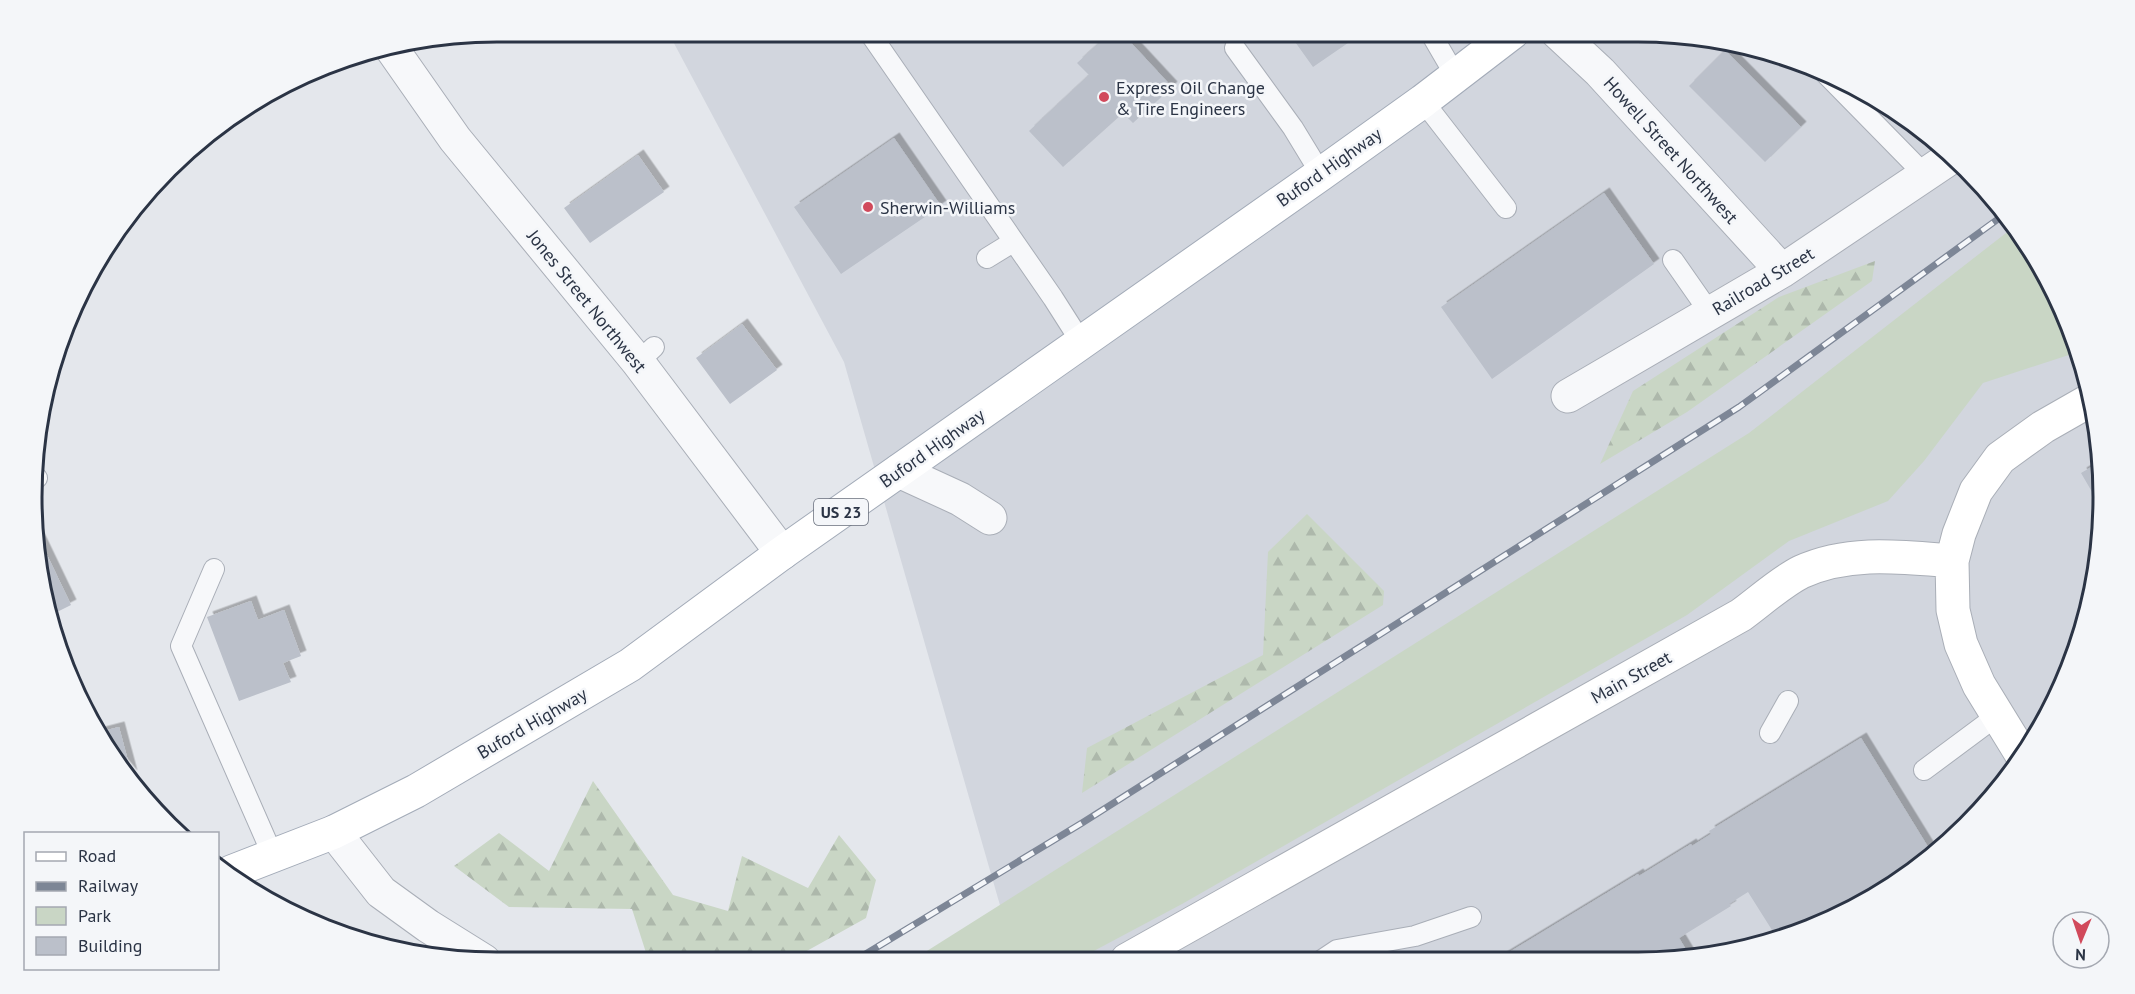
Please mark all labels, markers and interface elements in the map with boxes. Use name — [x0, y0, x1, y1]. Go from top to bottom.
street label: Howell Street Northwest — [1599, 72, 1743, 228]
place label: Express Oil Change & Tire Engineers — [1116, 76, 1265, 120]
marker: Express Oil Change & Tire Engineers — [1097, 90, 1111, 104]
street label: Buford Highway — [1272, 122, 1386, 212]
place label: Sherwin-Williams — [880, 196, 1015, 219]
marker: Sherwin-Williams — [861, 200, 875, 214]
street label: Jones Street Northwest — [522, 224, 652, 377]
street label: Railroad Street — [1708, 242, 1818, 320]
street label: Buford Highway — [875, 403, 989, 493]
road number: US 23 — [814, 499, 868, 525]
street label: Main Street — [1587, 645, 1675, 709]
street label: Buford Highway — [473, 682, 592, 764]
legend — [24, 832, 219, 970]
text: Road — [78, 844, 116, 867]
text: Railway — [78, 874, 139, 897]
text: Park — [78, 904, 111, 927]
north arrow — [2051, 910, 2111, 970]
text: Building — [78, 934, 142, 957]
text: N — [2075, 945, 2086, 965]

